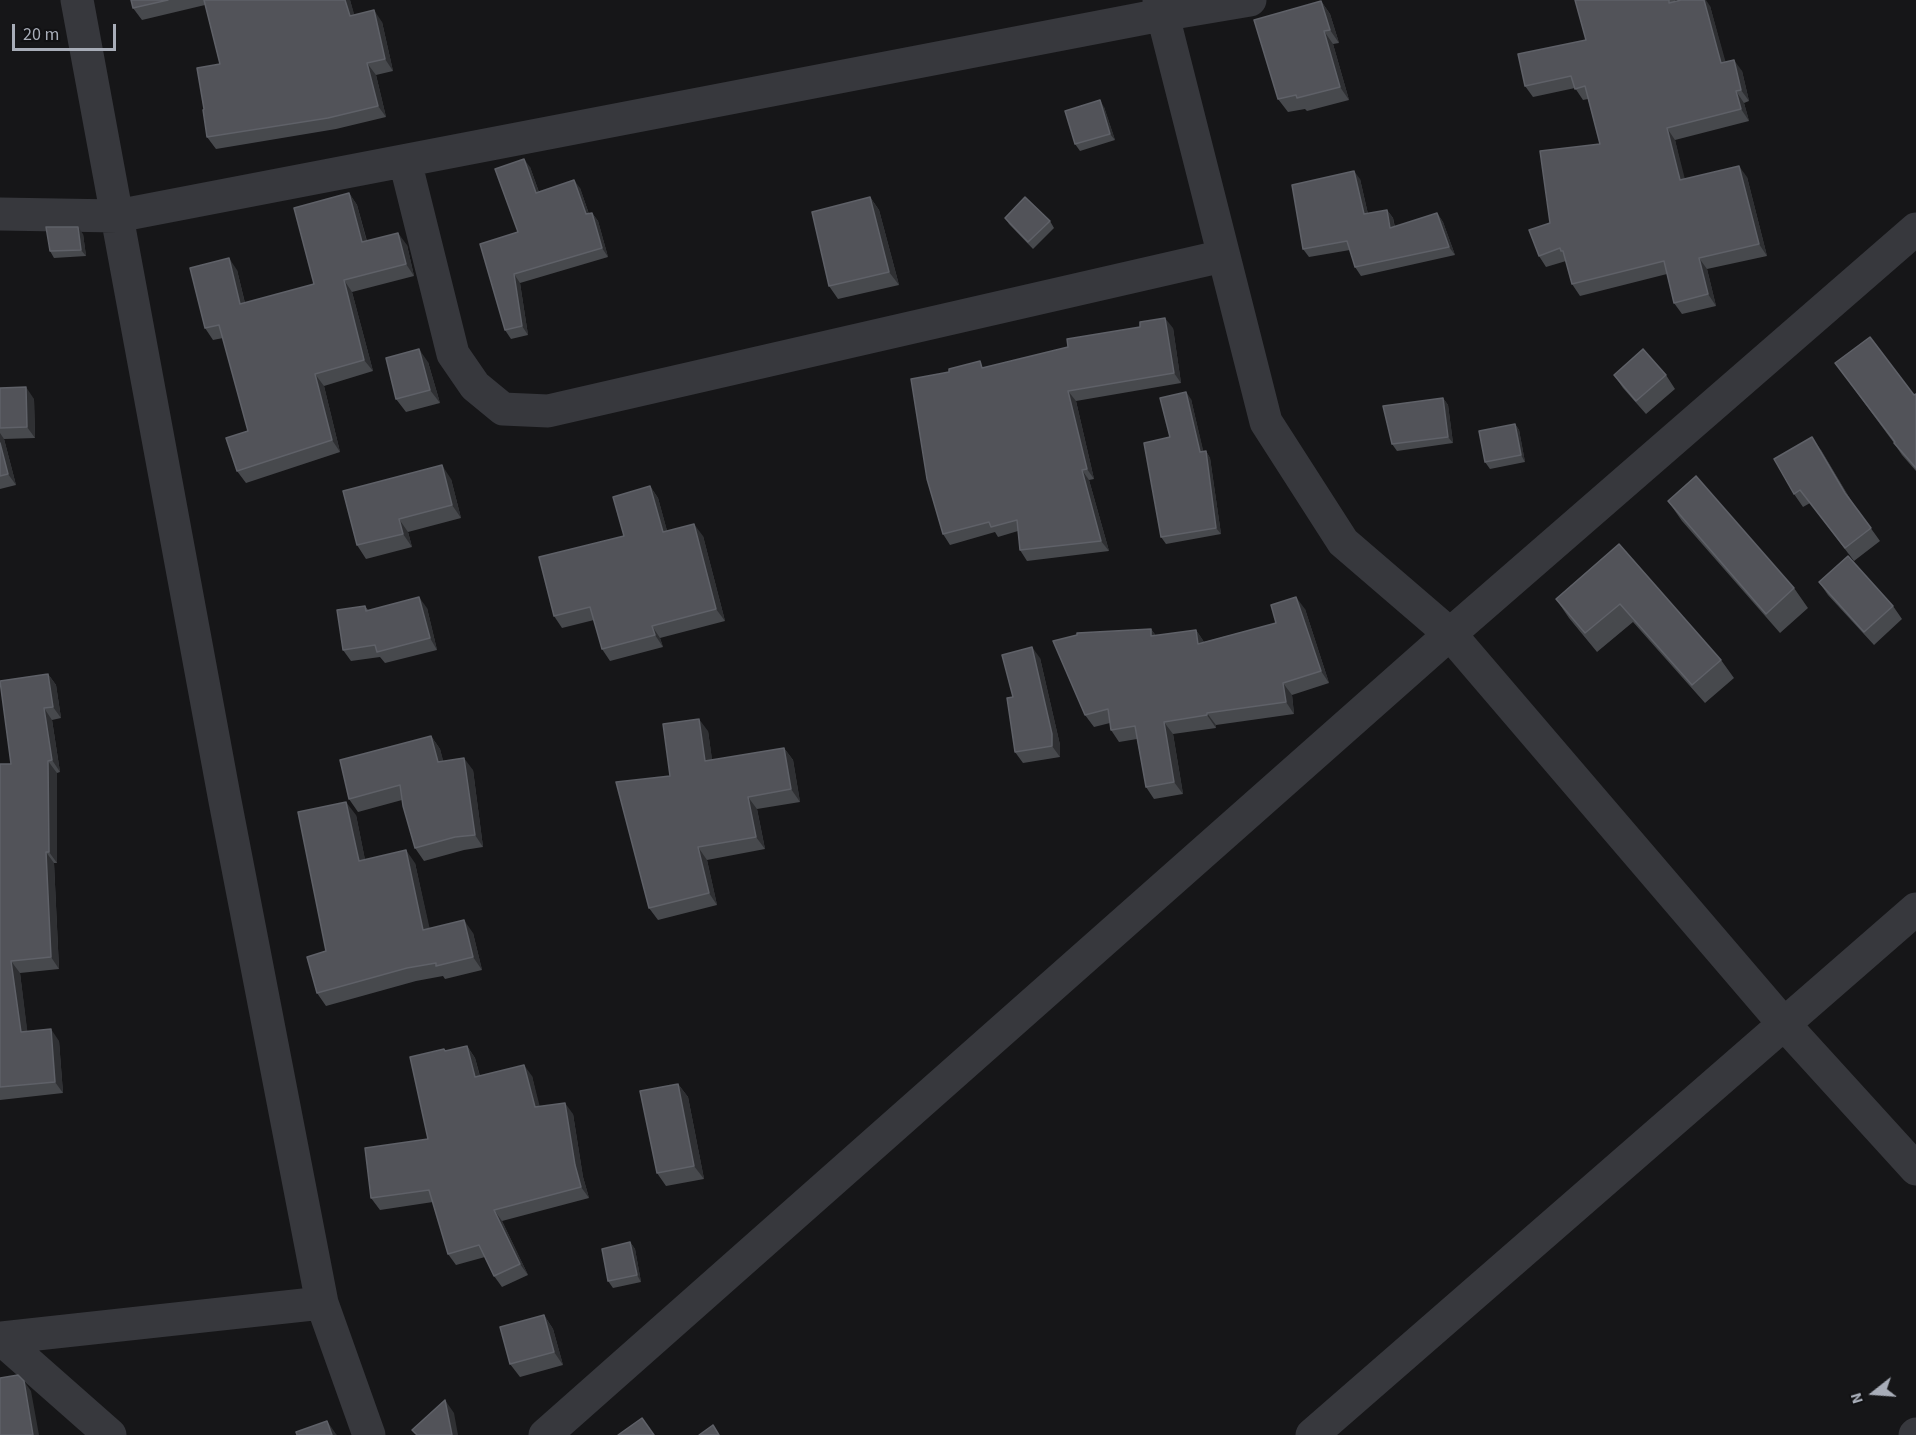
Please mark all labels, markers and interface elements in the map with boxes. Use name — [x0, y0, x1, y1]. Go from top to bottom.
scale bar — [15, 12, 118, 50]
text: 20 m — [23, 22, 59, 47]
north arrow — [1844, 1363, 1904, 1423]
text: N — [1845, 1390, 1869, 1407]

